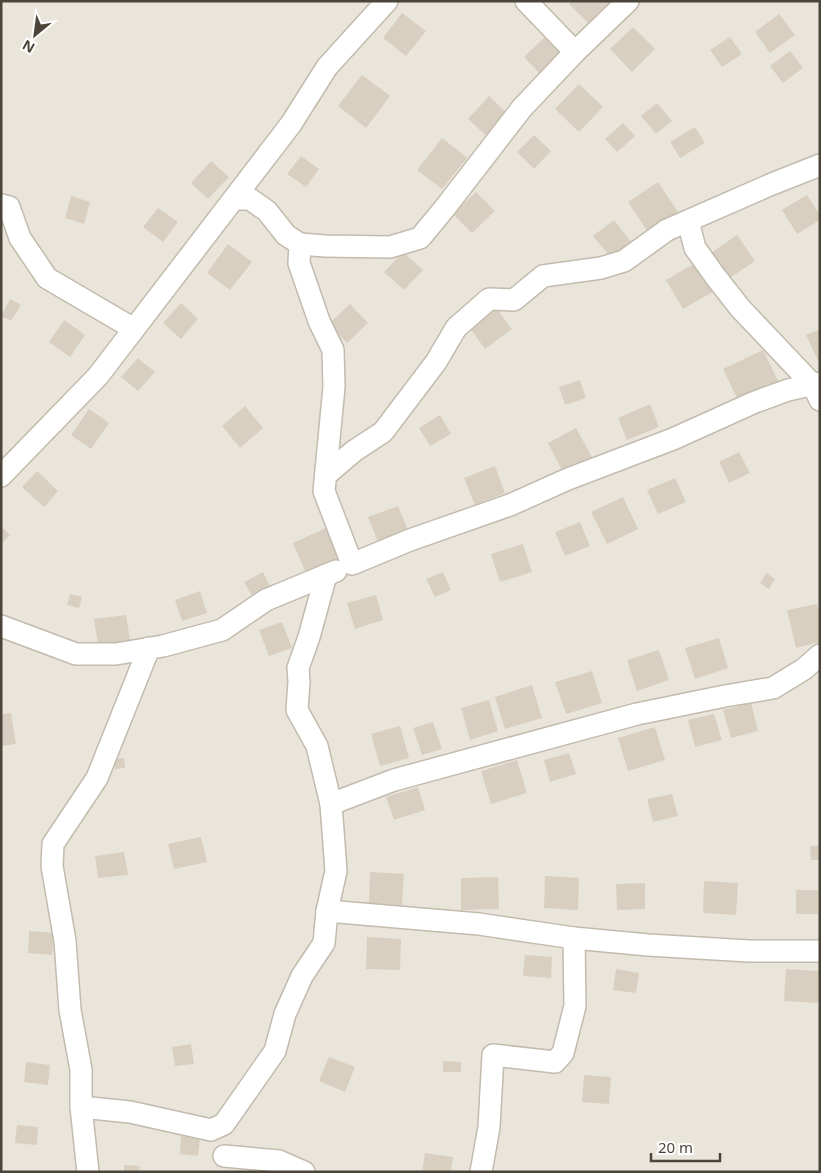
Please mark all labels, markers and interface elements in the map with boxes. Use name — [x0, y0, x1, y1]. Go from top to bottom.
north arrow — [10, 10, 60, 60]
text: N — [19, 36, 38, 58]
scale bar — [651, 1130, 720, 1162]
text: 20 m — [658, 1137, 693, 1157]

